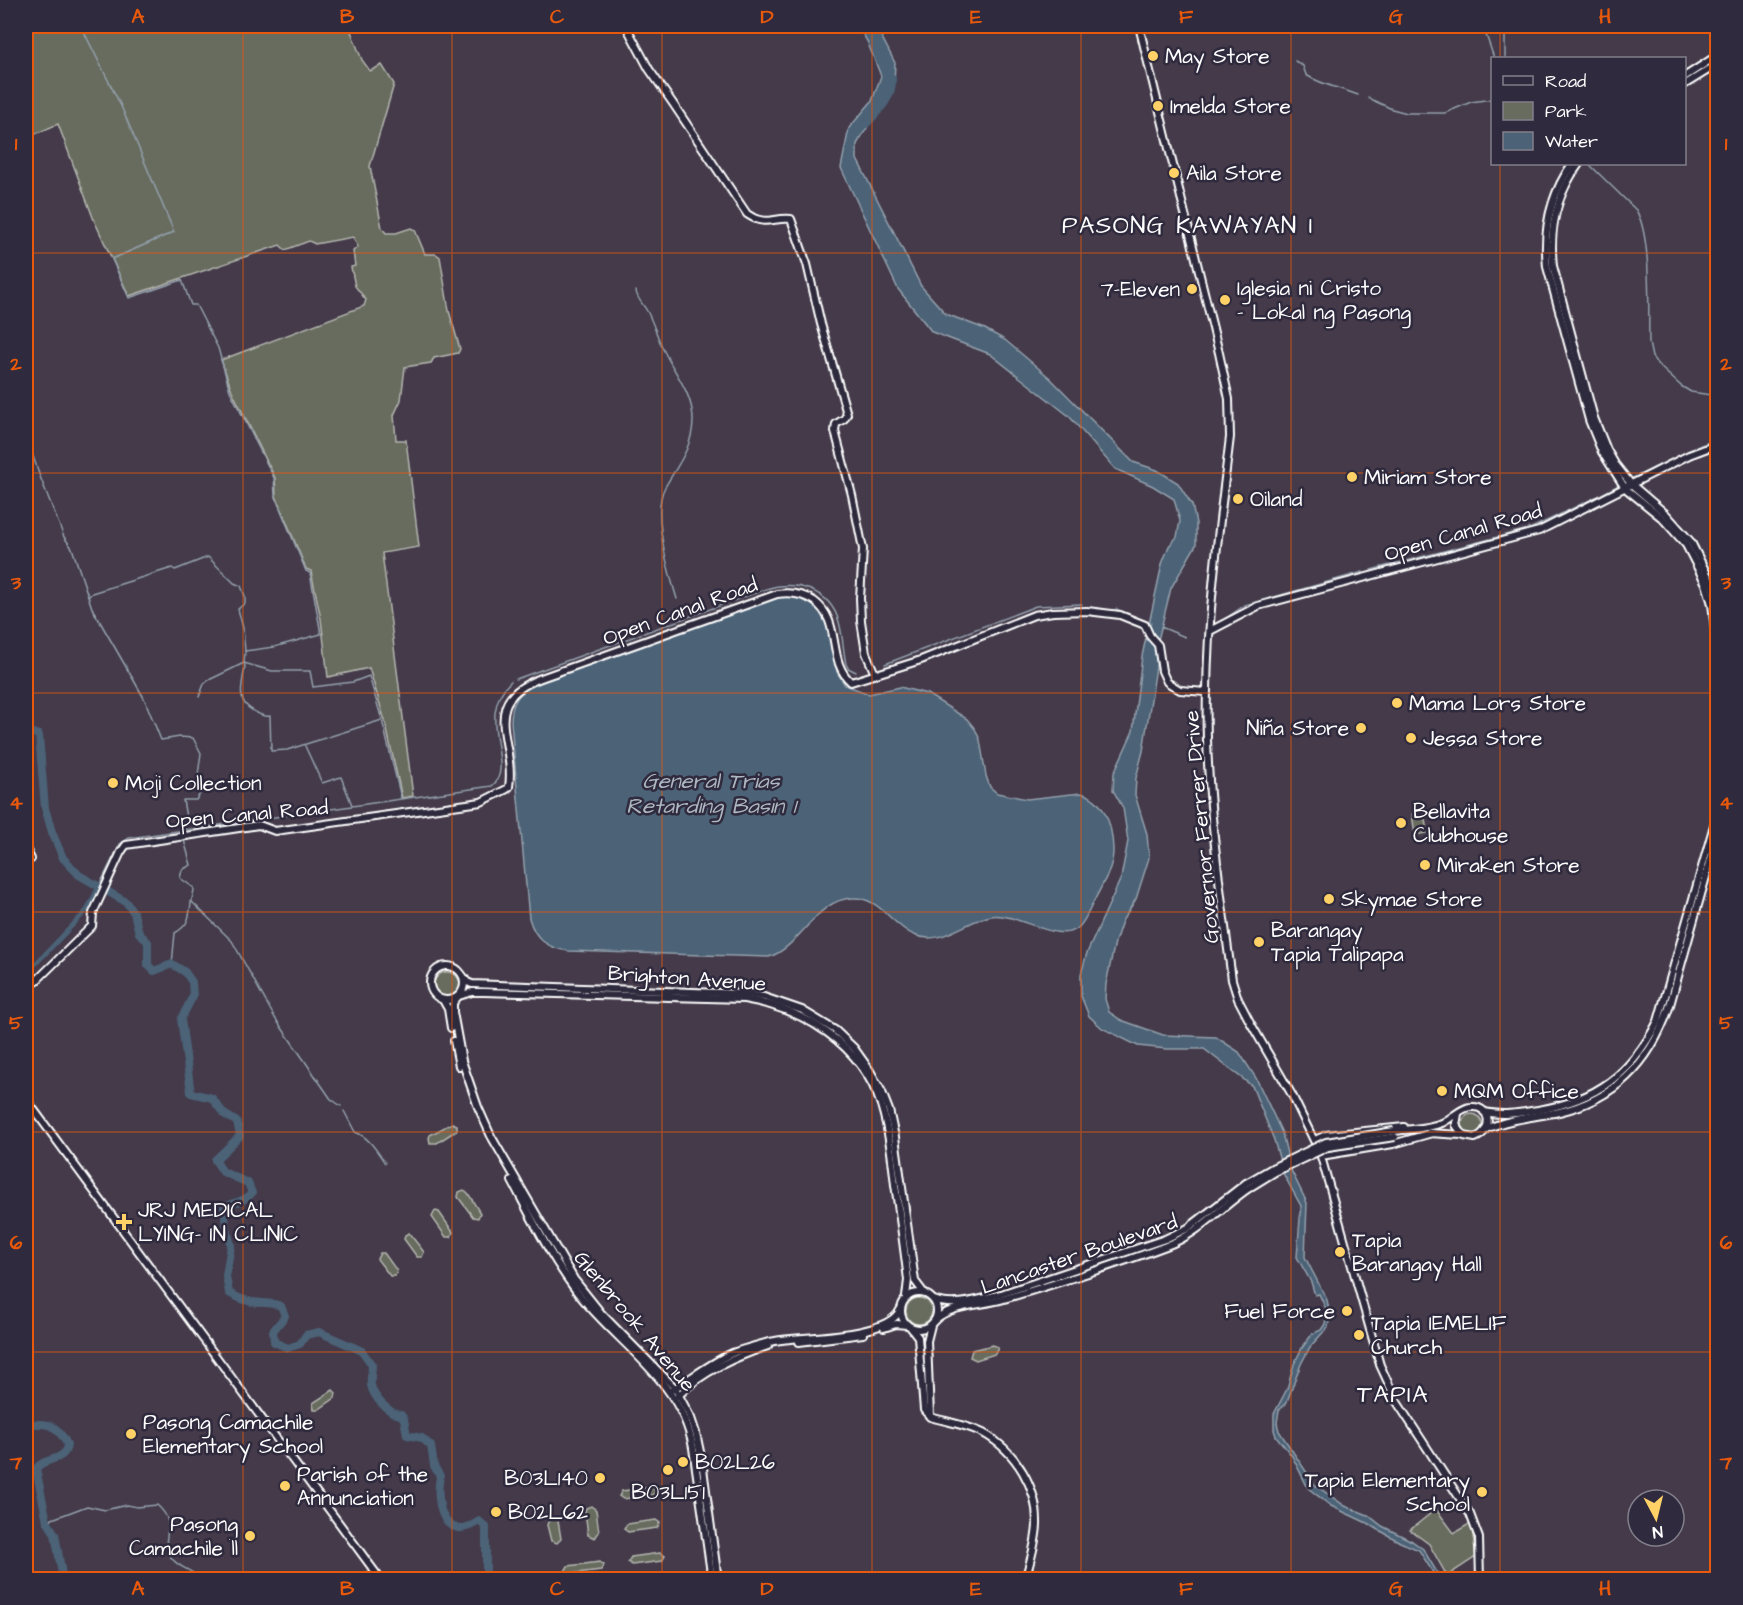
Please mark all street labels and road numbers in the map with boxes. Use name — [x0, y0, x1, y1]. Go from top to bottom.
street label: Open Canal Road — [1381, 496, 1546, 570]
street label: Open Canal Road — [599, 570, 762, 654]
street label: Governor Ferrer Drive — [1177, 709, 1226, 945]
street label: Open Canal Road — [165, 793, 330, 837]
street label: Brighton Avenue — [607, 959, 767, 1000]
street label: Lancaster Boulevard — [977, 1207, 1182, 1302]
street label: Glenbrook Avenue — [567, 1244, 702, 1398]

